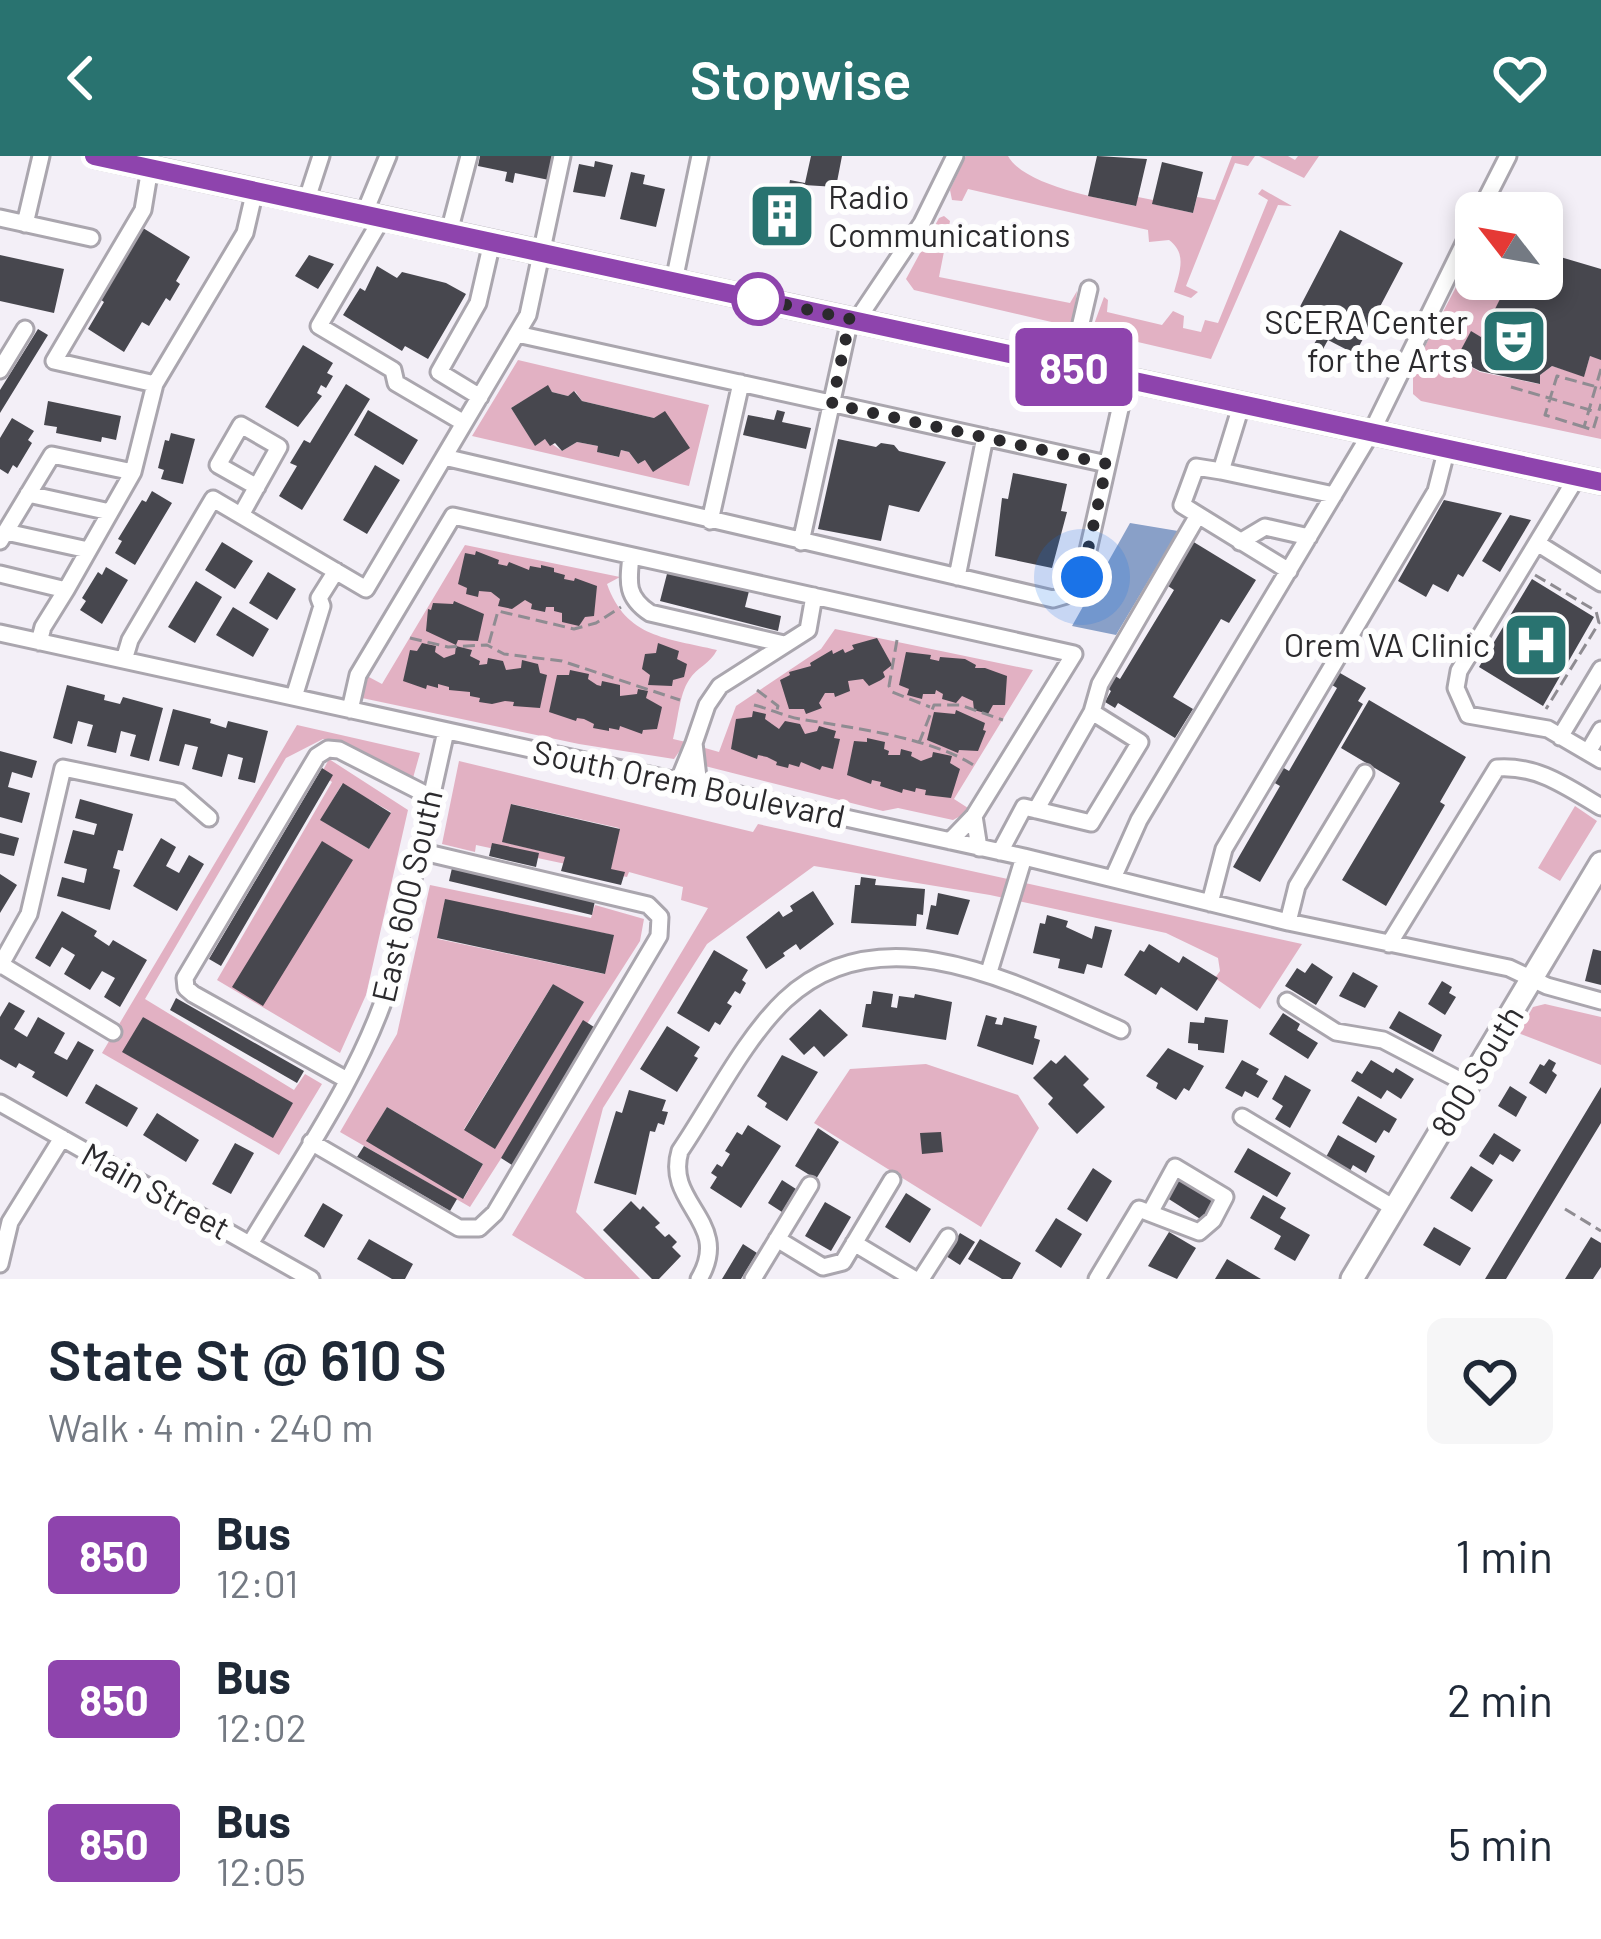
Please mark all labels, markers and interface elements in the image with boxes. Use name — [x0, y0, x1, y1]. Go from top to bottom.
icon: back — [48, 45, 114, 111]
icon: heart — [1487, 45, 1553, 111]
text: Stopwise — [690, 46, 911, 111]
place label: Radio Communications — [828, 176, 1070, 254]
building icon: Radio Communications — [747, 181, 817, 251]
north arrow — [1455, 192, 1563, 300]
map controls — [1455, 192, 1563, 300]
unlabelled marker — [733, 274, 783, 324]
place label: SCERA Center for the Arts — [1264, 301, 1468, 379]
theatre icon: SCERA Center for the Arts — [1479, 306, 1549, 376]
line badge: 850 — [1005, 328, 1143, 406]
text: 850 — [1039, 342, 1109, 392]
your location — [1052, 547, 1112, 607]
hospital icon: Orem VA Clinic — [1501, 610, 1571, 680]
place label: Orem VA Clinic — [1284, 624, 1490, 664]
street label: South Orem Boulevard — [529, 730, 849, 836]
street label: East 600 South — [362, 786, 450, 1006]
street label: 800 South — [1421, 998, 1531, 1143]
street label: Main Street — [75, 1133, 238, 1247]
button: heart — [1427, 1318, 1553, 1444]
text: State St @ 610 S — [48, 1324, 447, 1392]
text: Walk · 4 min · 240 m — [48, 1403, 373, 1450]
text: Bus — [216, 1505, 291, 1559]
text: 1 min — [1455, 1528, 1553, 1582]
text: 850 — [79, 1530, 149, 1580]
text: 12:01 — [216, 1559, 298, 1606]
text: Bus — [216, 1649, 291, 1703]
text: 2 min — [1447, 1672, 1553, 1726]
text: 850 — [79, 1674, 149, 1724]
text: 12:02 — [216, 1703, 307, 1750]
text: Bus — [216, 1793, 291, 1847]
text: 5 min — [1448, 1816, 1553, 1870]
text: 850 — [79, 1818, 149, 1868]
text: 12:05 — [216, 1847, 306, 1894]

